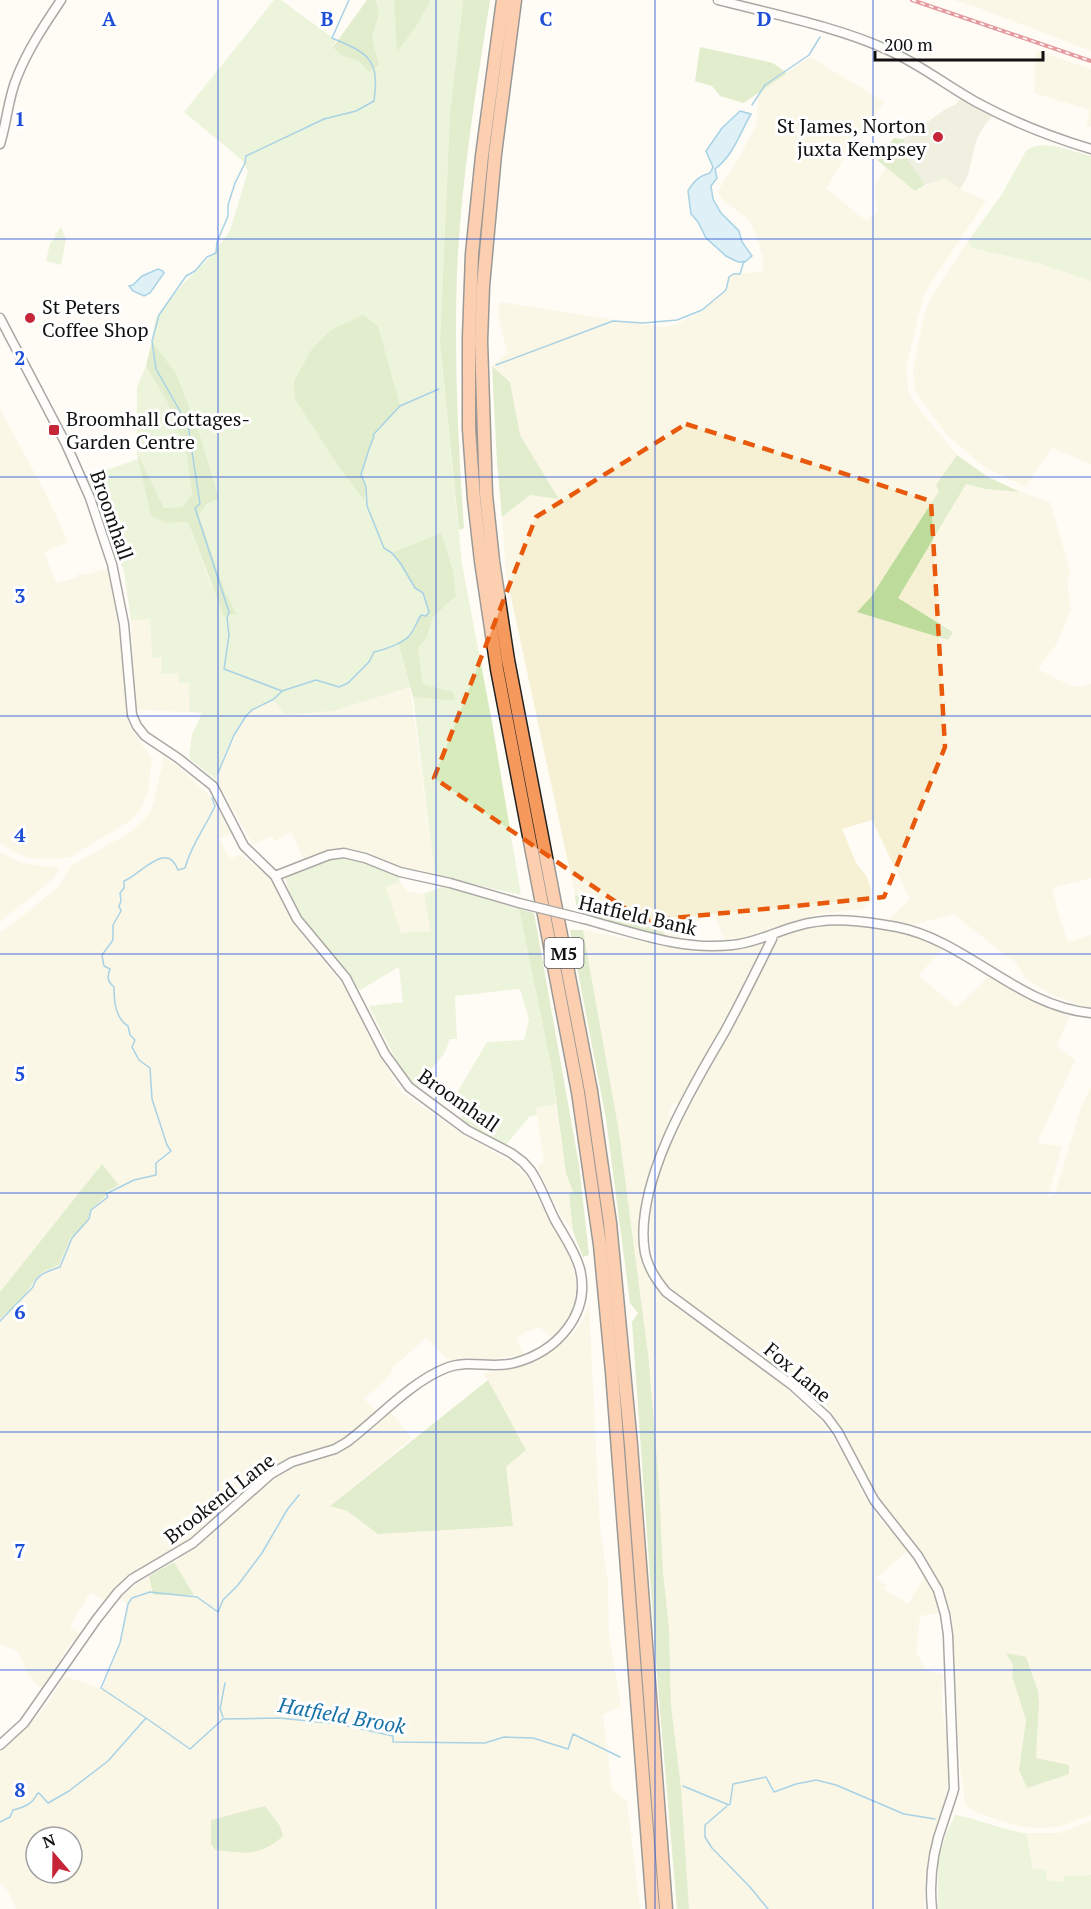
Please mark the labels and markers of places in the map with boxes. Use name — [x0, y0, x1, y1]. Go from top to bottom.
place label: St James, Norton juxta Kempsey — [777, 112, 927, 162]
marker: St James, Norton juxta Kempsey — [931, 130, 945, 144]
place label: St Peters Coffee Shop — [42, 293, 149, 343]
marker: St Peters Coffee Shop — [23, 311, 37, 325]
place label: Broomhall Cottages- Garden Centre — [66, 405, 250, 455]
marker: Broomhall Cottages- Garden Centre — [47, 423, 61, 437]

